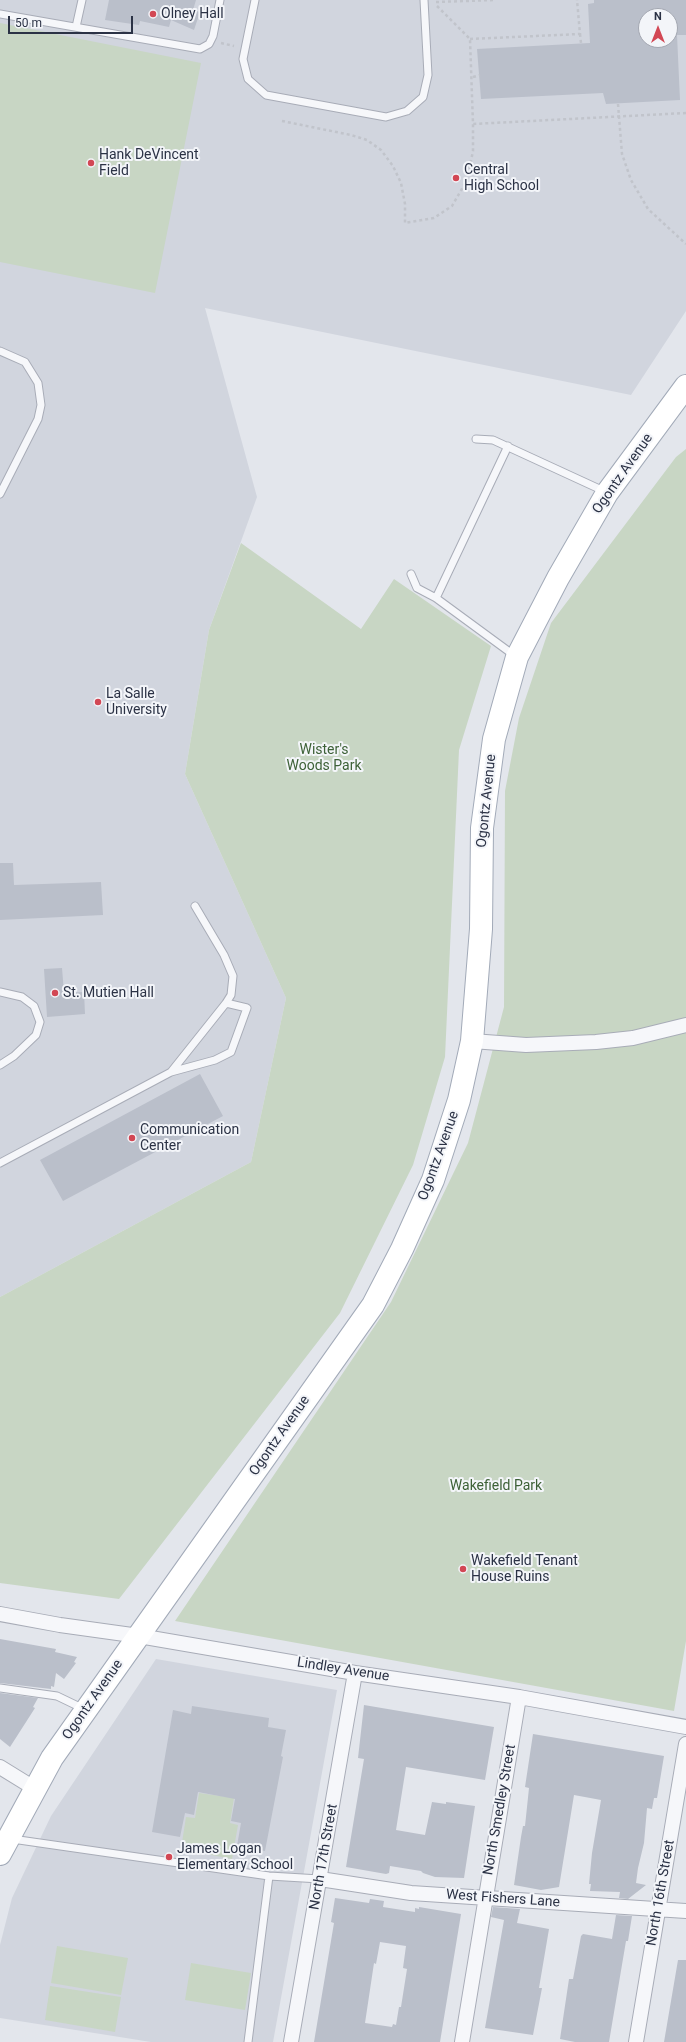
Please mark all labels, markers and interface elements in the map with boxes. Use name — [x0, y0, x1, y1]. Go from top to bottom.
place label: Olney Hall — [161, 6, 224, 22]
scale bar — [10, 8, 135, 34]
north arrow — [638, 8, 678, 48]
marker: Olney Hall — [148, 9, 158, 19]
text: N — [654, 10, 662, 23]
text: 50 m — [15, 16, 42, 30]
place label: Hank DeVincent Field — [99, 147, 199, 180]
marker: Hank DeVincent Field — [86, 158, 96, 168]
place label: Central High School — [464, 162, 539, 194]
marker: Central High School — [451, 173, 461, 183]
street label: Ogontz Avenue — [589, 431, 657, 517]
place label: La Salle University — [106, 686, 167, 718]
marker: La Salle University — [93, 697, 103, 707]
park label: Wister's Woods Park — [287, 742, 361, 774]
street label: Ogontz Avenue — [474, 753, 500, 849]
place label: St. Mutien Hall — [63, 985, 154, 1001]
marker: St. Mutien Hall — [50, 988, 60, 998]
street label: Ogontz Avenue — [415, 1109, 463, 1203]
place label: Communication Center — [140, 1122, 239, 1154]
marker: Communication Center — [127, 1133, 137, 1143]
street label: Ogontz Avenue — [246, 1393, 314, 1479]
park label: Wakefield Park — [450, 1478, 542, 1494]
place label: Wakefield Tenant House Ruins — [471, 1553, 578, 1586]
marker: Wakefield Tenant House Ruins — [458, 1564, 468, 1574]
street label: Lindley Avenue — [296, 1654, 390, 1686]
street label: Ogontz Avenue — [59, 1657, 127, 1743]
street label: North Smedley Street — [480, 1743, 520, 1877]
street label: North 17th Street — [306, 1803, 342, 1911]
street label: North 16th Street — [643, 1839, 679, 1947]
place label: James Logan Elementary School — [177, 1841, 293, 1874]
marker: James Logan Elementary School — [164, 1852, 174, 1862]
street label: West Fishers Lane — [445, 1887, 561, 1911]

